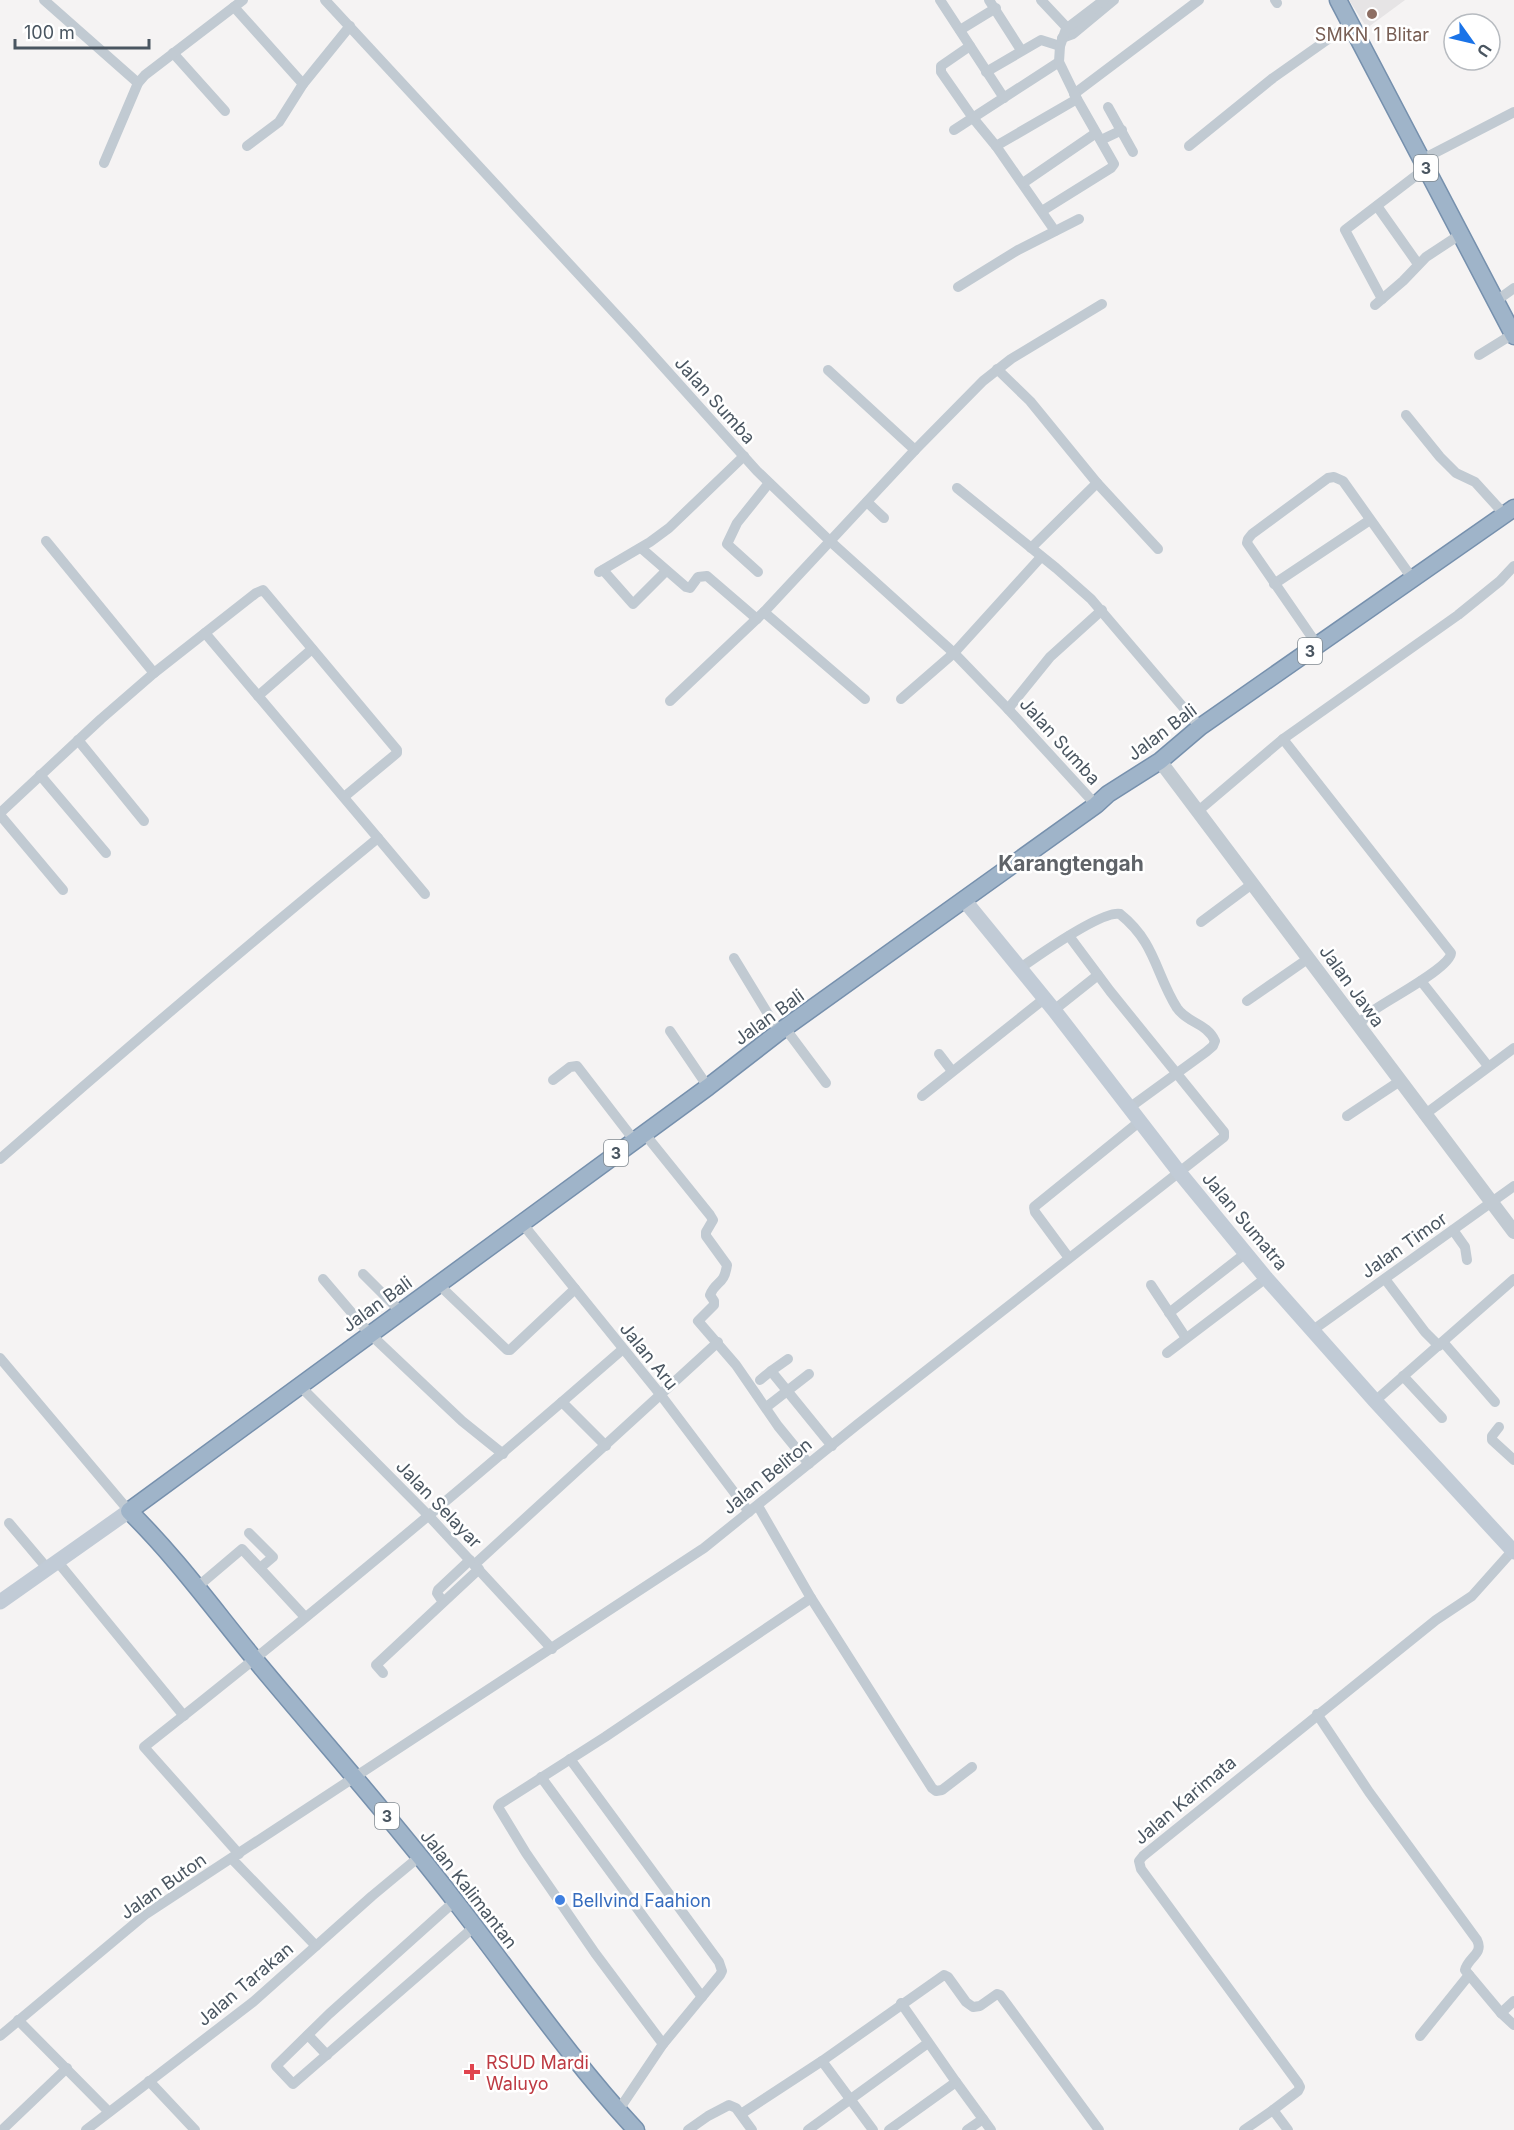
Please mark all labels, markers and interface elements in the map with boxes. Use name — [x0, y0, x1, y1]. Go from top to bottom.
marker: SMKN 1 Blitar — [1365, 7, 1379, 21]
scale bar — [15, 12, 148, 50]
north arrow — [1442, 12, 1502, 72]
text: 100 m — [24, 22, 75, 43]
place label: SMKN 1 Blitar — [1315, 24, 1429, 45]
text: U — [1473, 40, 1496, 61]
road number: 3 — [1414, 155, 1438, 181]
street label: Jalan Sumba — [670, 352, 760, 448]
road number: 3 — [1298, 638, 1322, 664]
street label: Jalan Sumba — [1015, 693, 1105, 789]
street label: Jalan Bali — [1123, 699, 1201, 765]
district label: Karangtengah — [998, 851, 1144, 876]
street label: Jalan Jawa — [1315, 941, 1389, 1031]
street label: Jalan Bali — [730, 985, 808, 1049]
road number: 3 — [604, 1140, 628, 1166]
street label: Jalan Sumatra — [1198, 1168, 1292, 1274]
street label: Jalan Timor — [1357, 1208, 1451, 1282]
street label: Jalan Bali — [338, 1272, 416, 1336]
street label: Jalan Aru — [616, 1318, 682, 1394]
street label: Jalan Beliton — [718, 1434, 816, 1518]
street label: Jalan Selayar — [392, 1456, 486, 1552]
street label: Jalan Karimata — [1130, 1751, 1240, 1849]
road number: 3 — [375, 1803, 399, 1829]
street label: Jalan Kalimantan — [416, 1826, 522, 1952]
street label: Jalan Buton — [116, 1849, 210, 1923]
place label: Bellvind Faahion — [572, 1890, 711, 1911]
marker: Bellvind Faahion — [553, 1893, 567, 1907]
street label: Jalan Tarakan — [193, 1938, 297, 2030]
place label: RSUD Mardi Waluyo — [486, 2052, 589, 2094]
marker: RSUD Mardi Waluyo — [463, 2063, 481, 2081]

